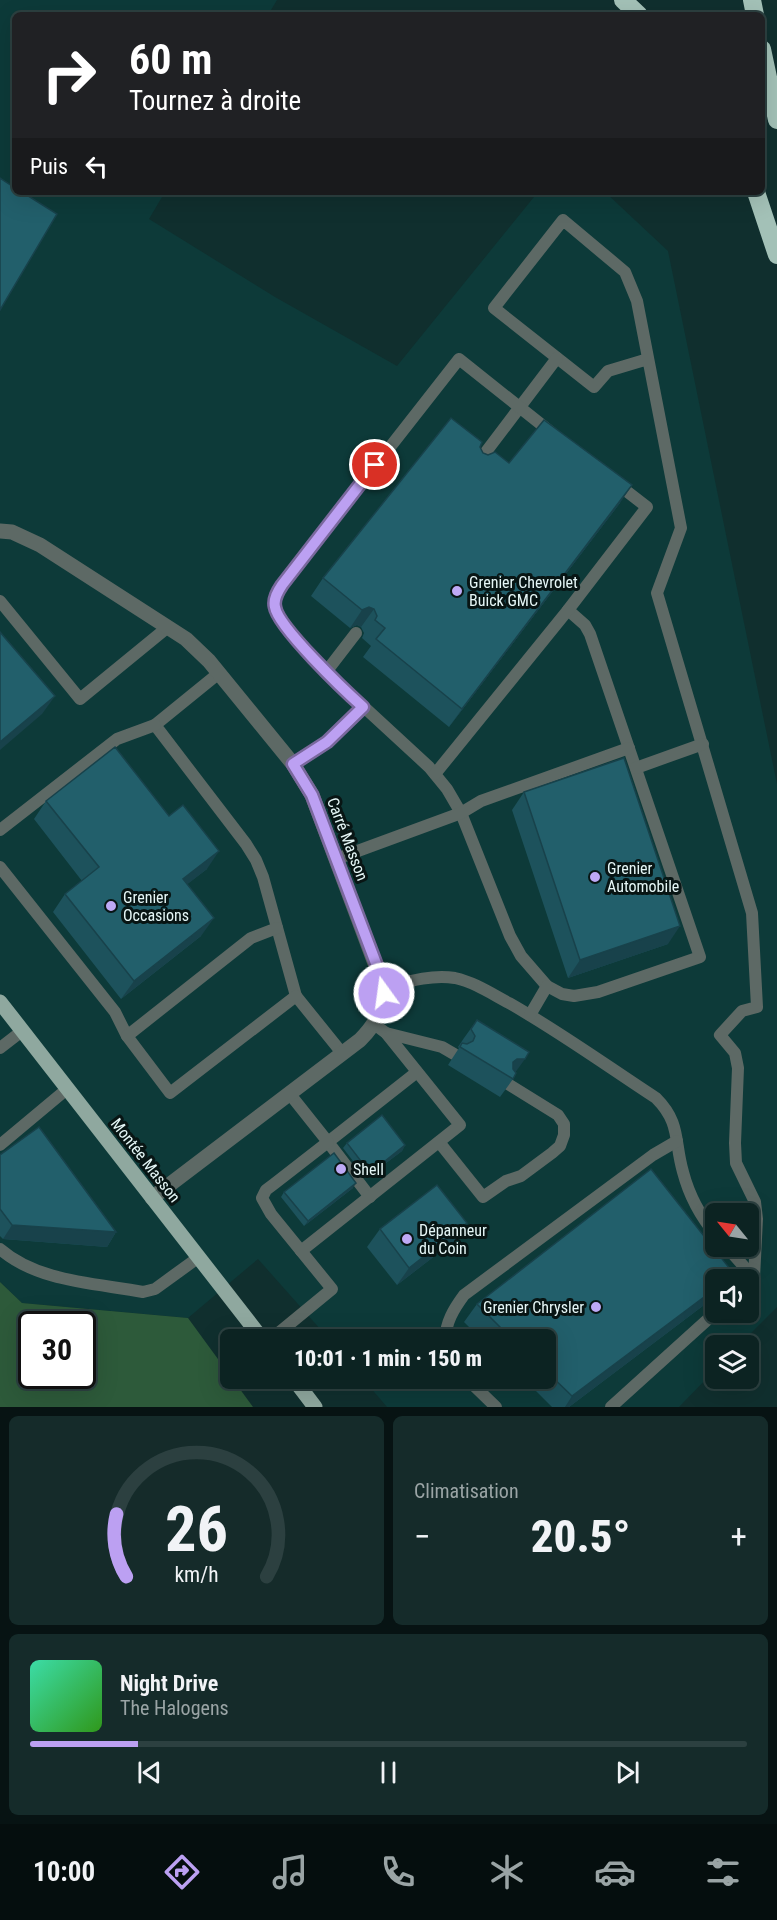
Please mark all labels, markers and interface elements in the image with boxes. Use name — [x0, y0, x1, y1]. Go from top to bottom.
text: 60 m — [129, 35, 212, 84]
icon: right — [30, 36, 108, 114]
text: Tournez à droite — [129, 85, 301, 117]
icon: left — [80, 150, 113, 183]
text: Puis — [30, 154, 68, 179]
pin — [349, 439, 400, 490]
icon: arrive — [358, 448, 391, 481]
place label: Grenier Chevrolet Buick GMC — [469, 573, 578, 610]
marker: Grenier Chevrolet Buick GMC — [450, 584, 464, 598]
street label: Carré Masson — [323, 795, 372, 883]
place label: Grenier Automobile — [607, 859, 679, 896]
marker: Grenier Automobile — [588, 870, 602, 884]
place label: Grenier Occasions — [123, 888, 189, 925]
marker: Grenier Occasions — [104, 899, 118, 913]
position arrow — [352, 961, 416, 1025]
street label: Montée Masson — [107, 1115, 184, 1206]
place label: Shell — [353, 1160, 384, 1179]
marker: Shell — [334, 1162, 348, 1176]
north arrow — [705, 1203, 759, 1257]
map controls — [705, 1203, 759, 1389]
place label: Dépanneur du Coin — [419, 1221, 487, 1258]
marker: Dépanneur du Coin — [400, 1232, 414, 1246]
button: sound — [705, 1269, 759, 1323]
place label: Grenier Chrysler — [483, 1298, 584, 1317]
marker: Grenier Chrysler — [589, 1300, 603, 1314]
speed limit sign: 30 — [18, 1311, 96, 1389]
button: layers — [705, 1335, 759, 1389]
text: 10:01 · 1 min · 150 m — [294, 1346, 482, 1371]
text: Climatisation — [414, 1479, 519, 1503]
text: 26 — [165, 1493, 228, 1566]
text: 20.5° — [531, 1510, 630, 1563]
text: − — [414, 1517, 431, 1556]
text: + — [731, 1517, 747, 1556]
text: km/h — [174, 1563, 219, 1588]
text: Night Drive — [120, 1671, 218, 1696]
text: The Halogens — [120, 1696, 229, 1720]
icon: previous — [133, 1756, 166, 1789]
icon: pause — [372, 1756, 405, 1789]
icon: next — [611, 1756, 644, 1789]
icon: directions — [161, 1851, 203, 1893]
icon: music — [269, 1851, 311, 1893]
icon: phone — [377, 1851, 419, 1893]
icon: climate — [486, 1851, 528, 1893]
icon: car — [594, 1851, 636, 1893]
icon: filters — [702, 1851, 744, 1893]
text: 10:00 — [33, 1856, 95, 1888]

